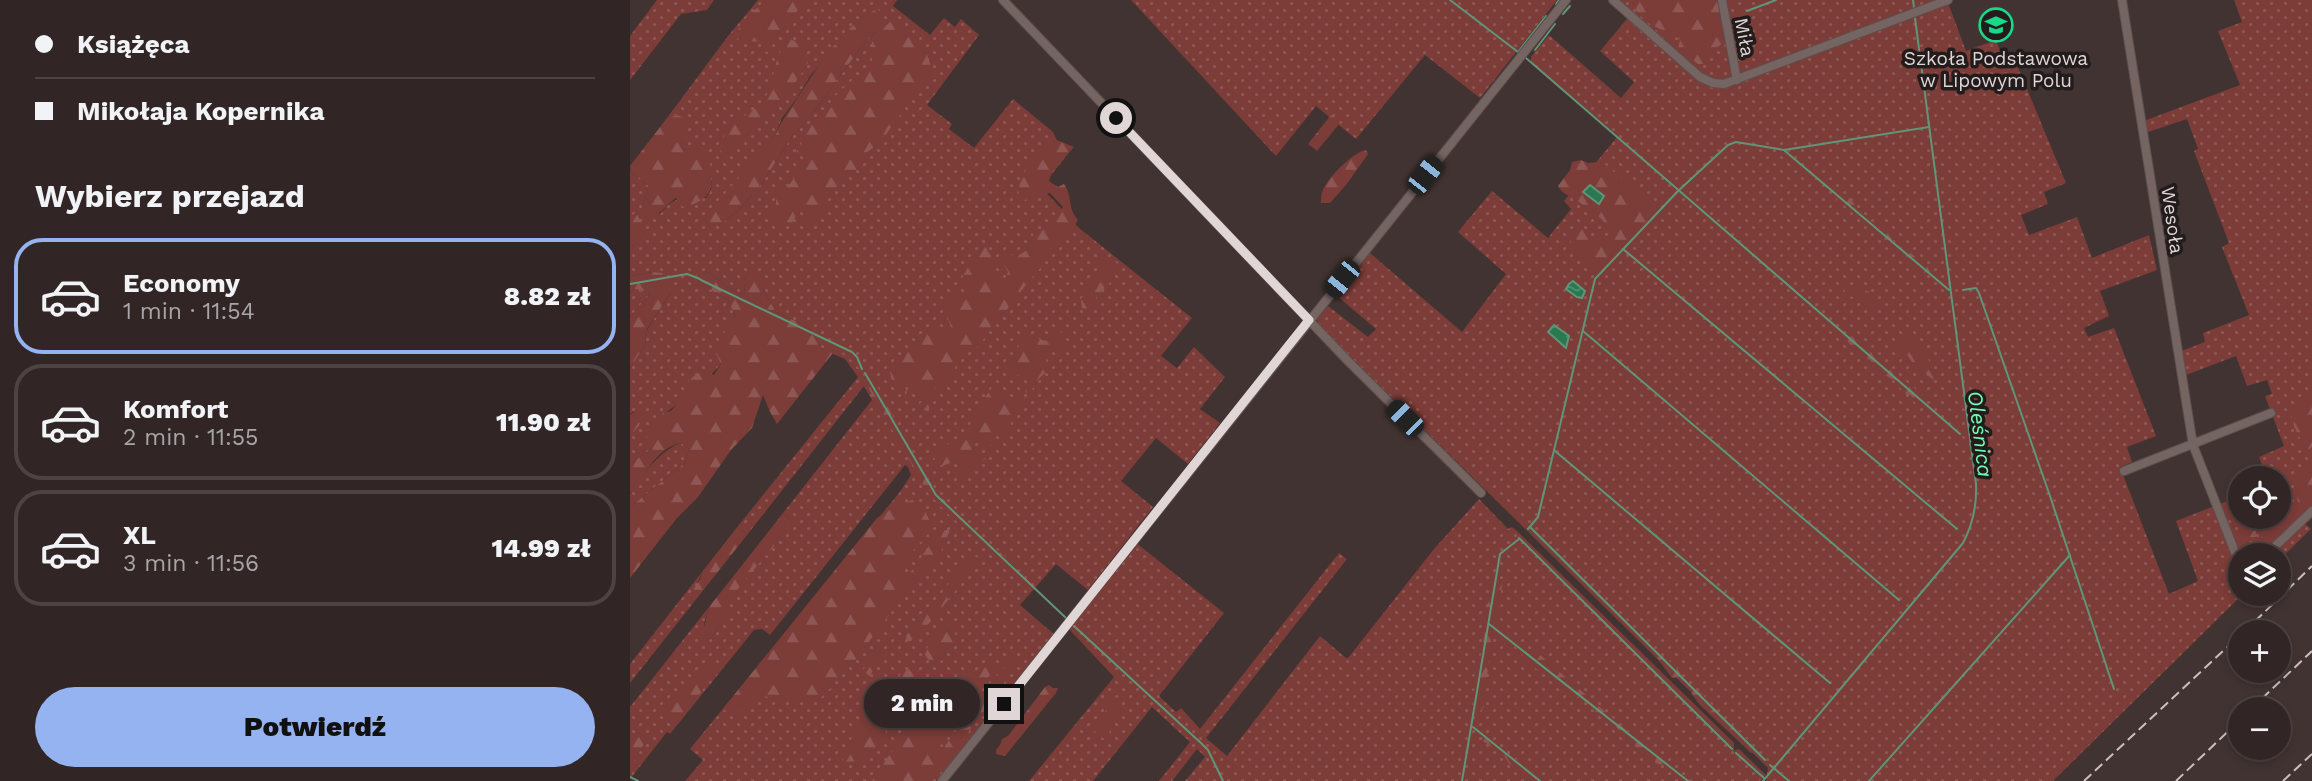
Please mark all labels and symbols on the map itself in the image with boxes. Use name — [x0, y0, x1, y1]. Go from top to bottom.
school or university icon: Szkoła Podstawowa w Lipowym Polu — [1977, 6, 2015, 44]
street label: Miła — [1729, 16, 1760, 59]
place label: Szkoła Podstawowa w Lipowym Polu — [1904, 47, 2088, 92]
route start — [1100, 102, 1132, 134]
car — [1404, 152, 1447, 198]
street label: Wesoła — [2156, 185, 2189, 255]
car — [1321, 256, 1364, 302]
water label: Oleśnica — [1963, 389, 1998, 479]
car — [1383, 396, 1428, 440]
callout: 2 min — [864, 680, 980, 728]
route end — [988, 688, 1020, 720]

